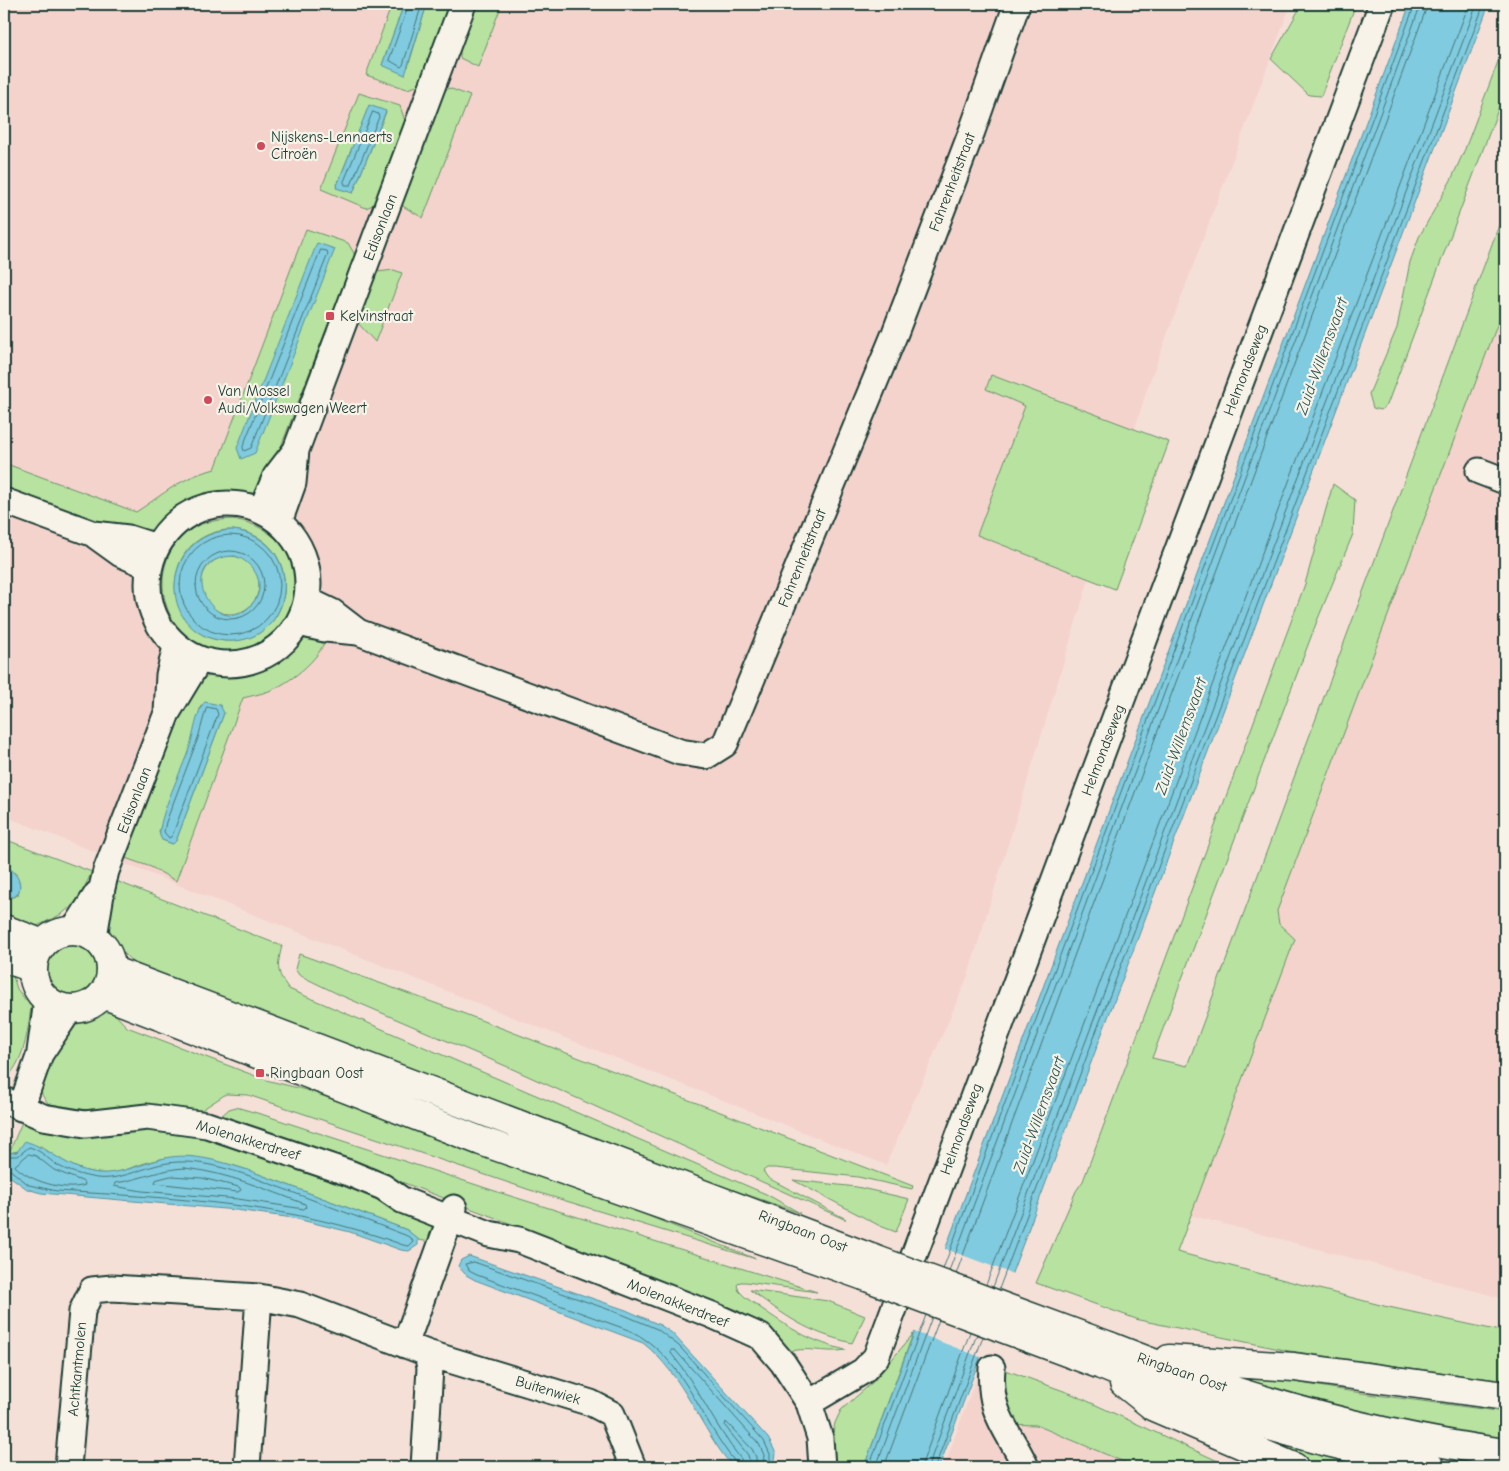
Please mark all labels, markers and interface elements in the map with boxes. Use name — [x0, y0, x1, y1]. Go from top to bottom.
place label: Nijskens-Lennaerts Citroën — [271, 128, 392, 163]
street label: Fahrenheitstraat — [925, 129, 979, 234]
marker: Nijskens-Lennaerts Citroën — [255, 140, 267, 152]
street label: Edisonlaan — [359, 191, 401, 263]
water label: Zuid-Willemsvaart — [1292, 294, 1352, 418]
place label: Kelvinstraat — [340, 307, 414, 325]
marker: Kelvinstraat — [324, 310, 336, 322]
street label: Helmondseweg — [1219, 322, 1271, 418]
place label: Van Mossel Audi/Volkswagen Weert — [218, 382, 367, 417]
marker: Van Mossel Audi/Volkswagen Weert — [202, 394, 214, 406]
street label: Fahrenheitstraat — [774, 506, 830, 610]
water label: Zuid-Willemsvaart — [1151, 674, 1211, 798]
street label: Helmondseweg — [1077, 702, 1129, 798]
street label: Edisonlaan — [113, 764, 155, 836]
water label: Zuid-Willemsvaart — [1009, 1053, 1069, 1177]
place label: Ringbaan Oost — [270, 1064, 364, 1082]
marker: Ringbaan Oost — [254, 1067, 266, 1079]
street label: Helmondseweg — [936, 1081, 986, 1177]
street label: Molenakkerdreef — [194, 1116, 303, 1165]
street label: Ringbaan Oost — [756, 1206, 850, 1256]
street label: Molenakkerdreef — [625, 1275, 732, 1332]
street label: Achtkantmolen — [64, 1321, 90, 1417]
street label: Ringbaan Oost — [1135, 1348, 1230, 1396]
street label: Buitenwiek — [513, 1372, 583, 1409]

